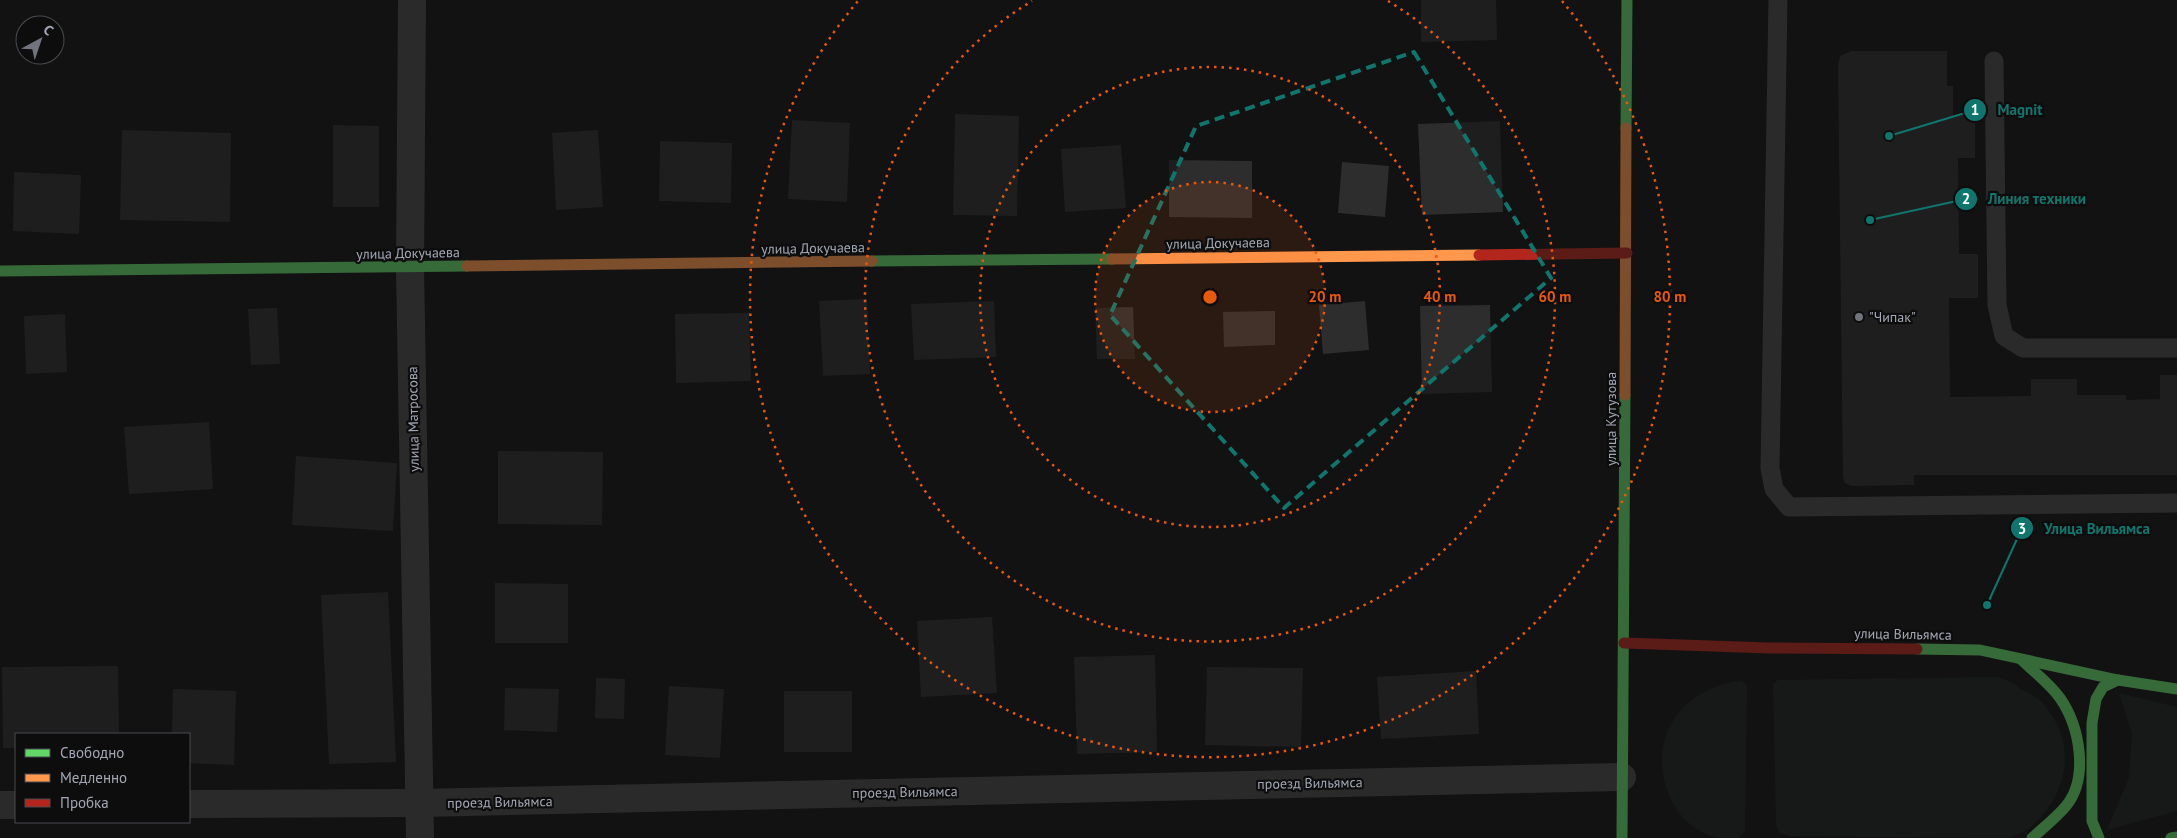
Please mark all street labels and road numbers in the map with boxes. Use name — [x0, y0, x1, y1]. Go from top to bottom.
street label: улица Докучаева — [1166, 233, 1270, 253]
street label: улица Докучаева — [761, 238, 865, 258]
street label: улица Докучаева — [356, 243, 460, 263]
street label: улица Матросова — [403, 366, 423, 472]
street label: улица Кутузова — [1602, 372, 1620, 466]
street label: улица Вильямса — [1854, 624, 1952, 644]
street label: проезд Вильямса — [1257, 773, 1363, 793]
street label: проезд Вильямса — [852, 782, 958, 802]
street label: проезд Вильямса — [447, 792, 553, 812]

